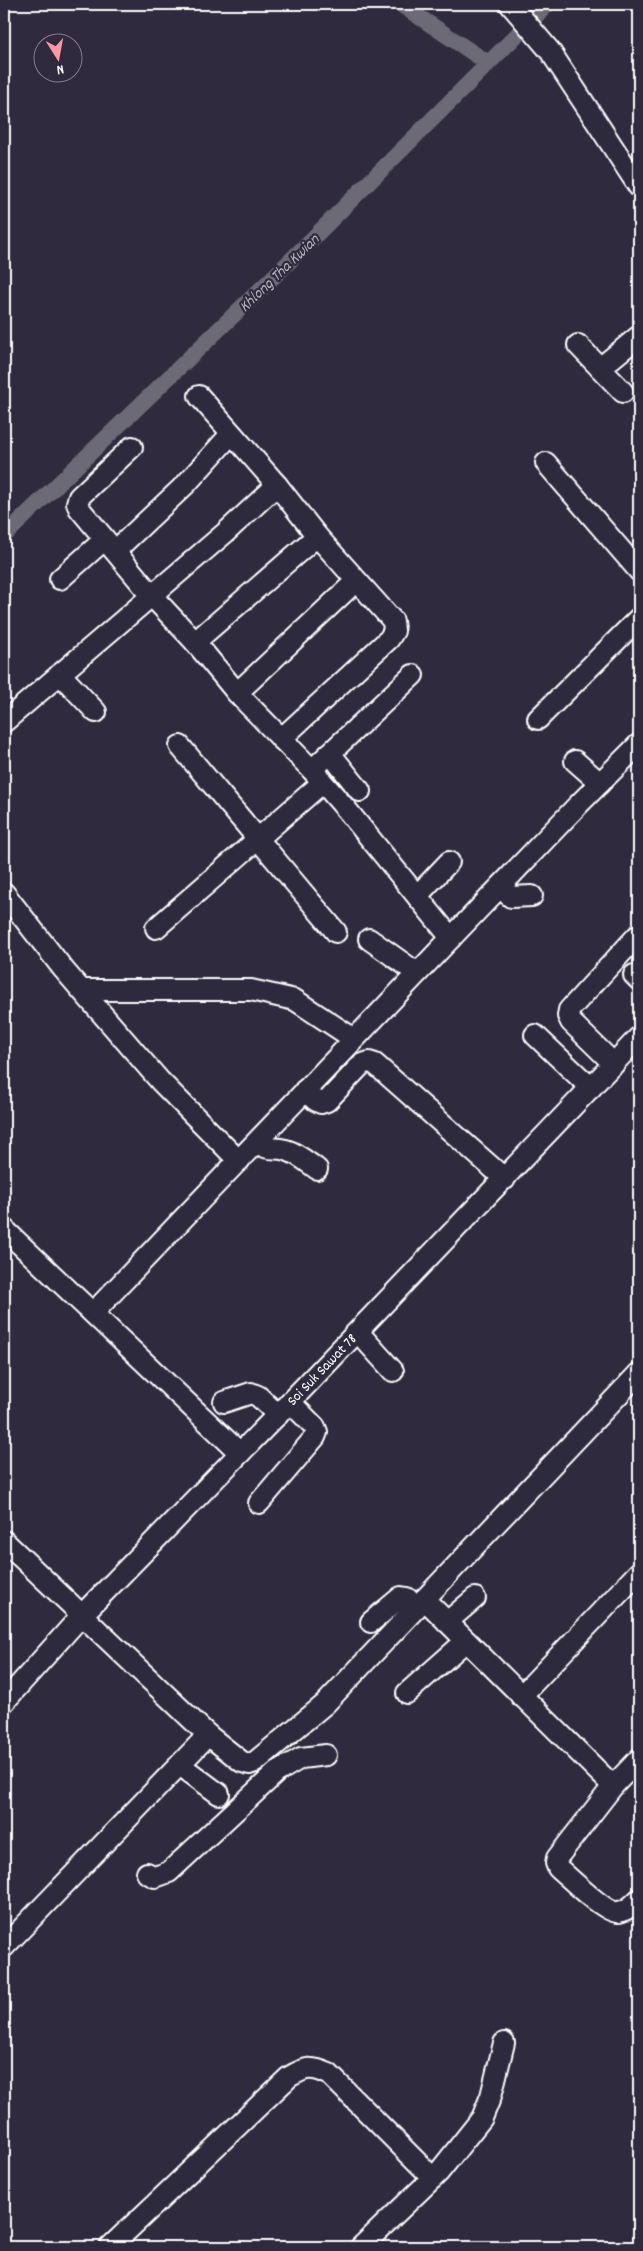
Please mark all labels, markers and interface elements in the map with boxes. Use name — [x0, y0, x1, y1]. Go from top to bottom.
north arrow — [32, 32, 82, 82]
text: N — [55, 58, 65, 79]
water label: Khlong Tha Kwian — [234, 229, 326, 318]
street label: Soi Suk Sawat 78 — [283, 1329, 363, 1412]

